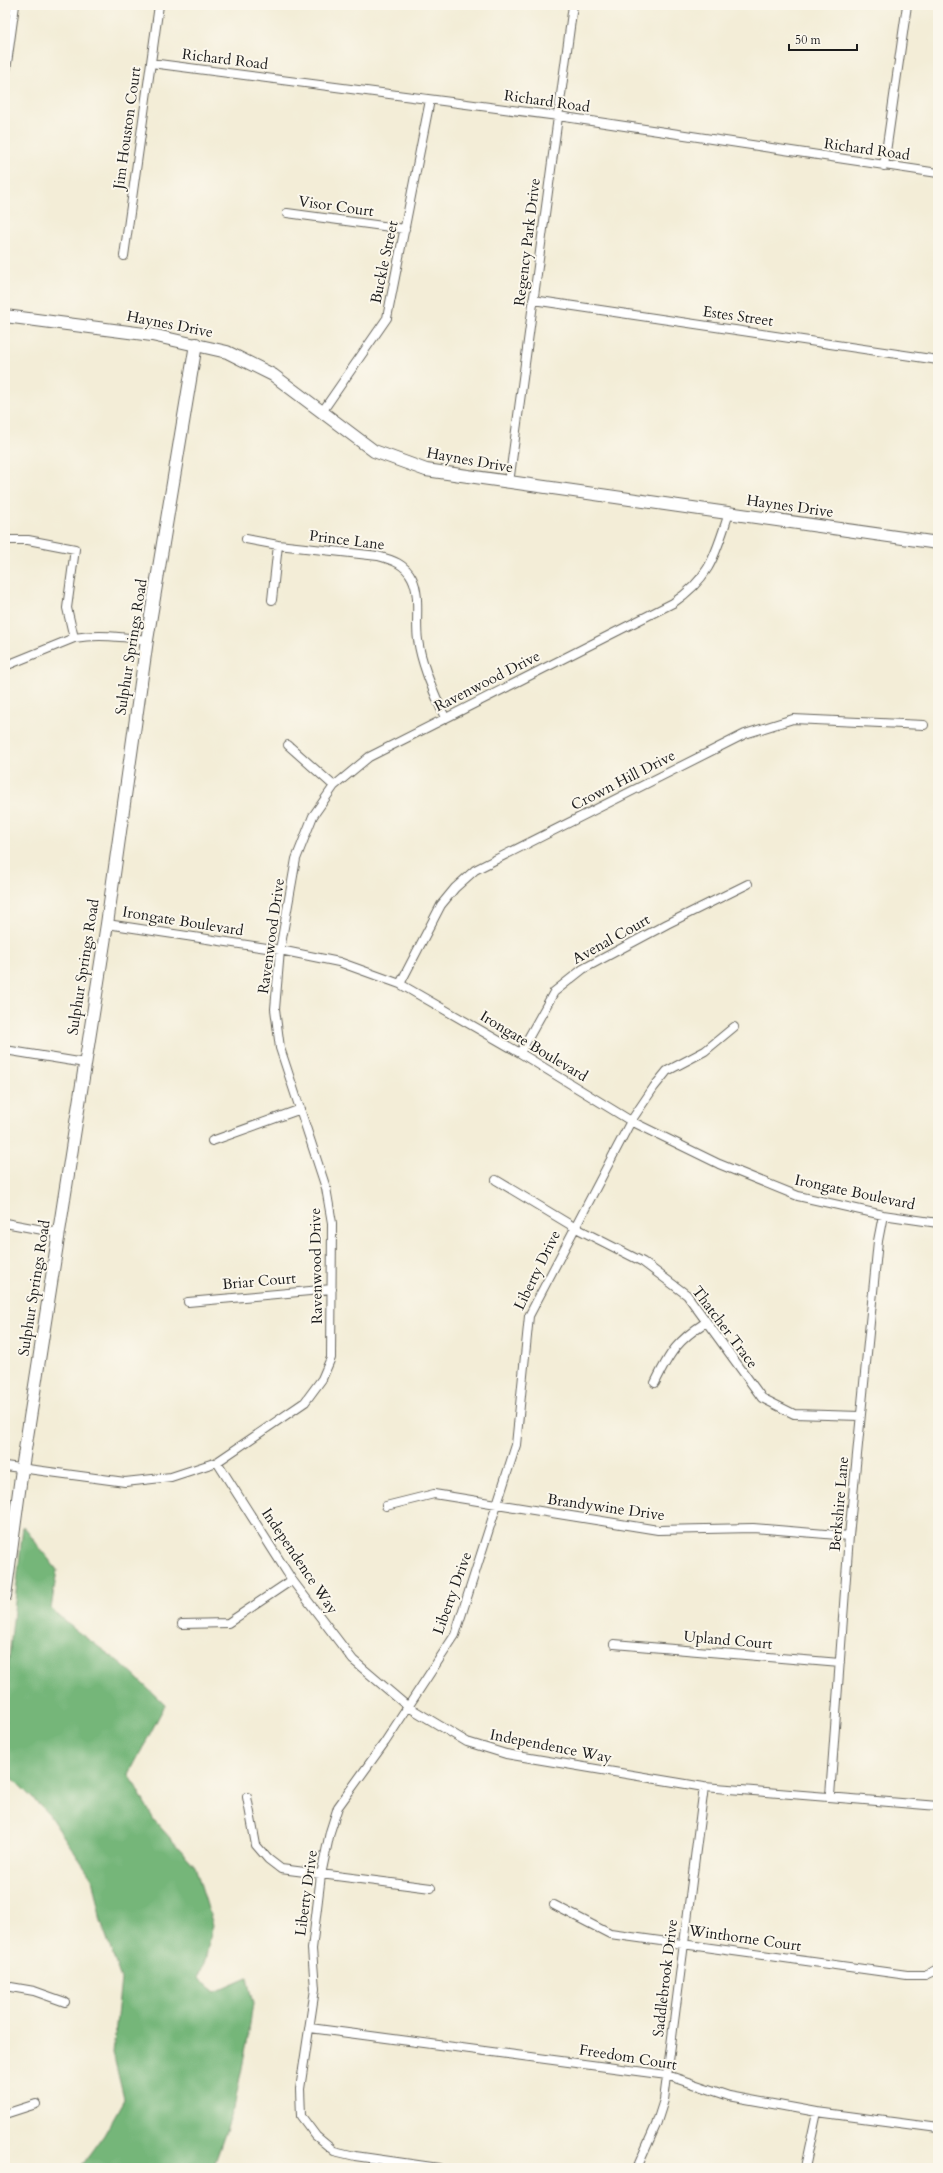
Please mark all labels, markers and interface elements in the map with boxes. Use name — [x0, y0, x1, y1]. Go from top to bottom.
scale bar — [789, 26, 857, 52]
text: 50 m — [795, 32, 822, 48]
street label: Richard Road — [181, 44, 269, 74]
street label: Jim Houston Court — [108, 65, 146, 192]
street label: Richard Road — [503, 85, 591, 117]
street label: Richard Road — [823, 133, 911, 165]
street label: Regency Park Drive — [509, 177, 545, 307]
street label: Visor Court — [297, 191, 375, 221]
street label: Buckle Street — [365, 219, 403, 305]
street label: Estes Street — [701, 301, 775, 331]
street label: Haynes Drive — [125, 306, 215, 342]
street label: Haynes Drive — [425, 443, 515, 477]
street label: Haynes Drive — [745, 490, 835, 522]
street label: Prince Lane — [308, 525, 386, 555]
street label: Sulphur Springs Road — [110, 577, 152, 717]
street label: Ravenwood Drive — [431, 646, 544, 716]
street label: Crown Hill Drive — [568, 745, 679, 815]
street label: Ravenwood Drive — [253, 877, 289, 995]
street label: Sulphur Springs Road — [62, 897, 104, 1037]
street label: Irongate Boulevard — [121, 902, 245, 940]
street label: Avenal Court — [569, 909, 654, 969]
street label: Irongate Boulevard — [476, 1006, 592, 1086]
street label: Irongate Boulevard — [793, 1169, 917, 1215]
street label: Ravenwood Drive — [305, 1207, 327, 1324]
street label: Sulphur Springs Road — [13, 1218, 55, 1358]
street label: Liberty Drive — [509, 1227, 565, 1313]
street label: Briar Court — [221, 1268, 297, 1294]
street label: Thatcher Trace — [687, 1282, 763, 1372]
street label: Berkshire Lane — [825, 1456, 853, 1552]
street label: Brandywine Drive — [546, 1489, 666, 1525]
street label: Independence Way — [257, 1504, 343, 1618]
street label: Liberty Drive — [428, 1549, 476, 1637]
street label: Upland Court — [683, 1626, 773, 1654]
street label: Independence Way — [488, 1724, 614, 1768]
street label: Liberty Drive — [290, 1849, 322, 1937]
street label: Saddlebrook Drive — [648, 1918, 682, 2038]
street label: Winthorne Court — [687, 1920, 803, 1956]
street label: Freedom Court — [578, 2039, 678, 2075]

